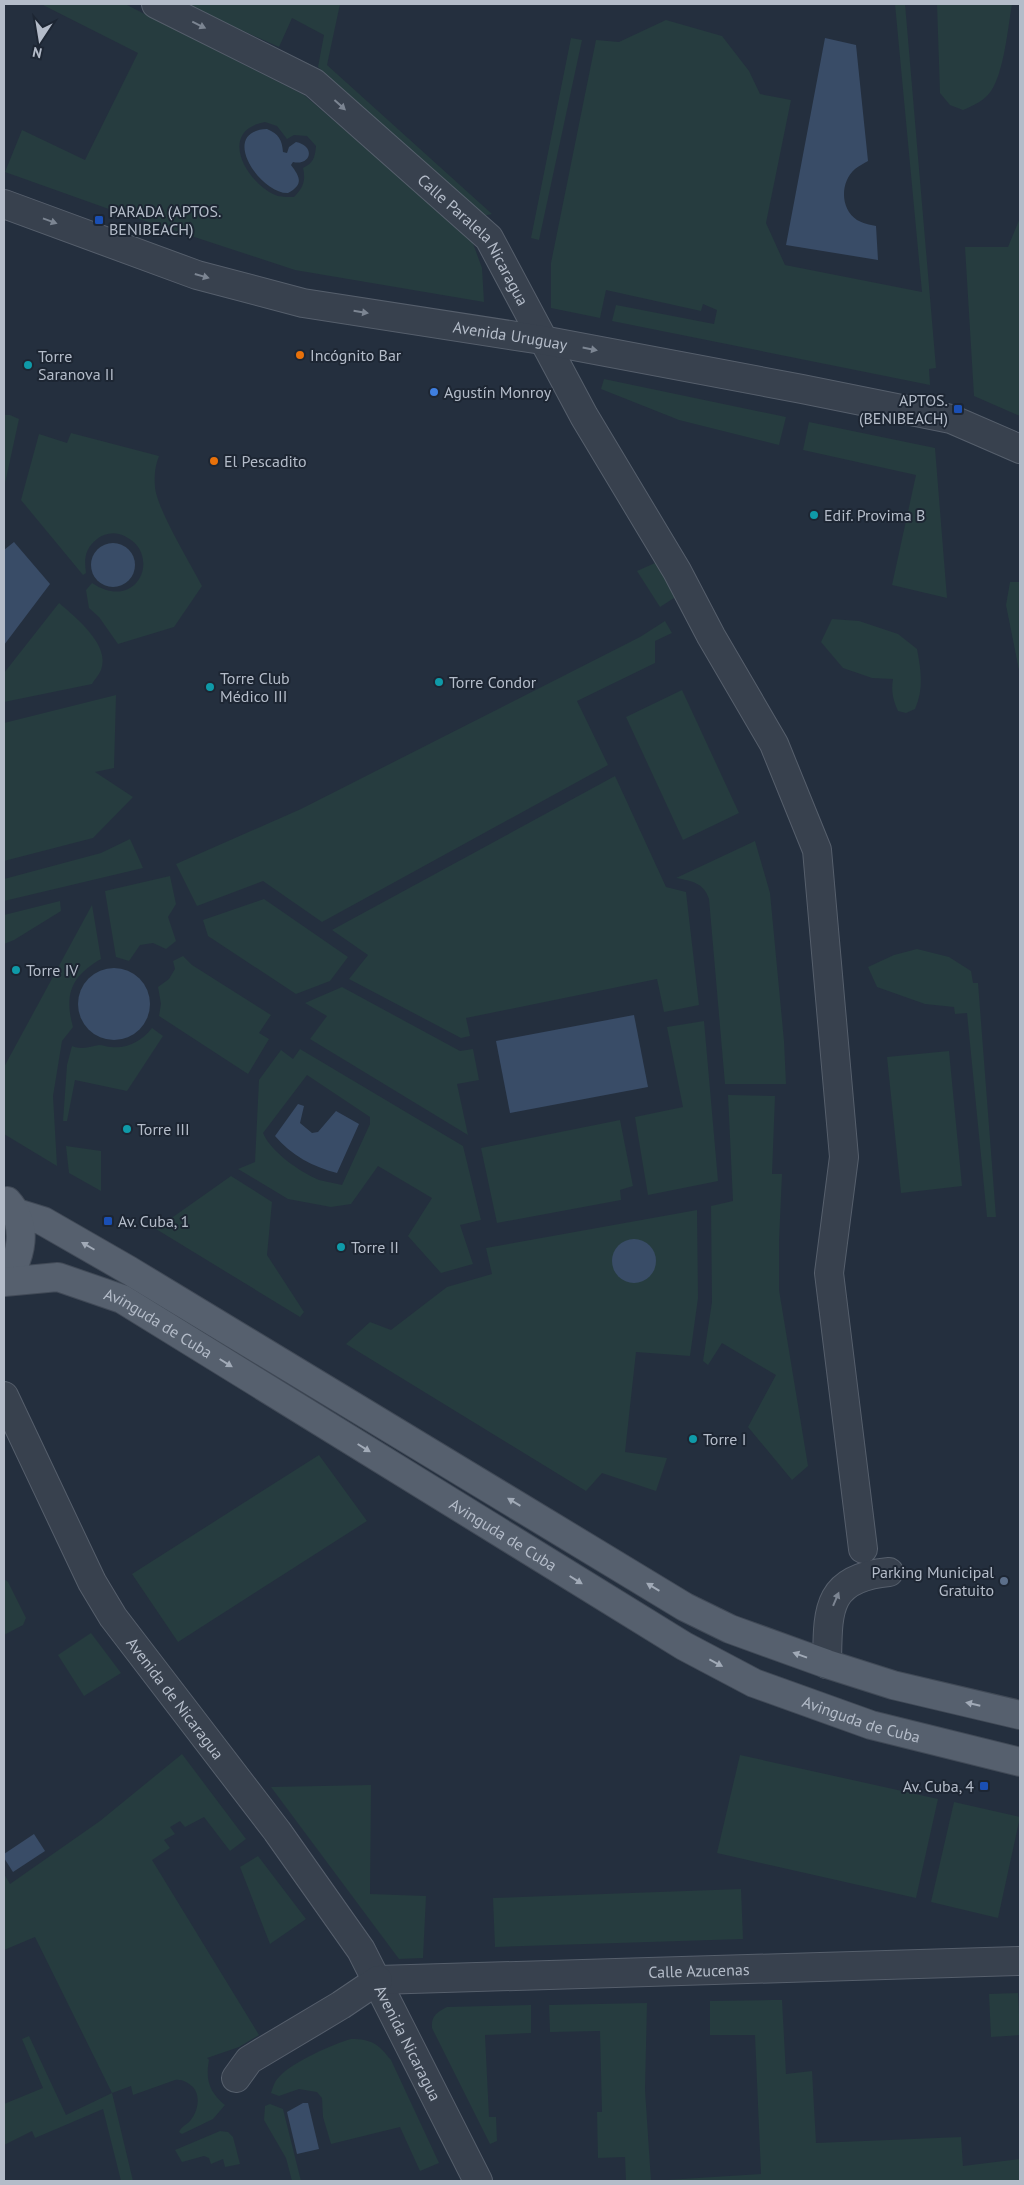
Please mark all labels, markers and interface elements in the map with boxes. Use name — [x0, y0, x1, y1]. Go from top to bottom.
north arrow — [15, 15, 65, 65]
one-way arrow — [192, 21, 207, 30]
text: N — [31, 43, 44, 62]
one-way arrow — [333, 100, 346, 111]
street label: Calle Paralela Nicaragua — [414, 170, 533, 309]
place label: PARADA (APTOS. BENIBEACH) — [109, 201, 221, 239]
marker: PARADA (APTOS. BENIBEACH) — [93, 214, 105, 226]
one-way arrow — [42, 218, 57, 225]
one-way arrow — [195, 272, 210, 280]
one-way arrow — [353, 308, 369, 316]
street label: Avenida Uruguay — [452, 316, 570, 355]
place label: Incógnito Bar — [310, 345, 402, 365]
one-way arrow — [583, 345, 599, 353]
place label: Torre Saranova II — [38, 346, 114, 384]
marker: Incógnito Bar — [294, 349, 306, 361]
marker: Torre Saranova II — [22, 359, 34, 371]
place label: Agustín Monroy — [444, 382, 552, 402]
marker: Agustín Monroy — [428, 386, 440, 398]
place label: APTOS. (BENIBEACH) — [859, 390, 948, 428]
marker: APTOS. (BENIBEACH) — [952, 403, 964, 415]
place label: El Pescadito — [224, 451, 307, 471]
marker: El Pescadito — [208, 455, 220, 467]
place label: Edif. Provima B — [824, 505, 925, 525]
marker: Edif. Provima B — [808, 509, 820, 521]
place label: Torre Club Médico III — [220, 668, 290, 706]
place label: Torre Condor — [449, 672, 537, 692]
marker: Torre Condor — [433, 676, 445, 688]
marker: Torre Club Médico III — [204, 681, 216, 693]
place label: Torre IV — [26, 960, 79, 980]
marker: Torre IV — [10, 964, 22, 976]
place label: Torre III — [137, 1119, 190, 1139]
marker: Torre III — [121, 1123, 133, 1135]
place label: Av. Cuba, 1 — [118, 1211, 189, 1231]
marker: Av. Cuba, 1 — [102, 1215, 114, 1227]
place label: Torre II — [351, 1237, 399, 1257]
marker: Torre II — [335, 1241, 347, 1253]
one-way arrow — [81, 1242, 94, 1251]
street label: Avinguda de Cuba — [101, 1284, 216, 1362]
one-way arrow — [219, 1358, 232, 1367]
place label: Torre I — [703, 1429, 746, 1449]
marker: Torre I — [687, 1433, 699, 1445]
one-way arrow — [357, 1444, 370, 1453]
street label: Avinguda de Cuba — [446, 1494, 561, 1575]
one-way arrow — [507, 1498, 520, 1507]
place label: Parking Municipal Gratuito — [872, 1562, 994, 1600]
one-way arrow — [570, 1575, 583, 1584]
marker: Parking Municipal Gratuito — [998, 1575, 1010, 1587]
one-way arrow — [646, 1583, 659, 1592]
one-way arrow — [832, 1592, 840, 1606]
street label: Avenida de Nicaragua — [122, 1633, 228, 1763]
one-way arrow — [792, 1650, 807, 1658]
one-way arrow — [709, 1659, 723, 1667]
street label: Avinguda de Cuba — [800, 1691, 922, 1747]
one-way arrow — [965, 1700, 980, 1708]
place label: Av. Cuba, 4 — [903, 1776, 974, 1796]
marker: Av. Cuba, 4 — [978, 1780, 990, 1792]
street label: Calle Azucenas — [648, 1959, 750, 1982]
street label: Avenida Nicaragua — [370, 1982, 446, 2104]

